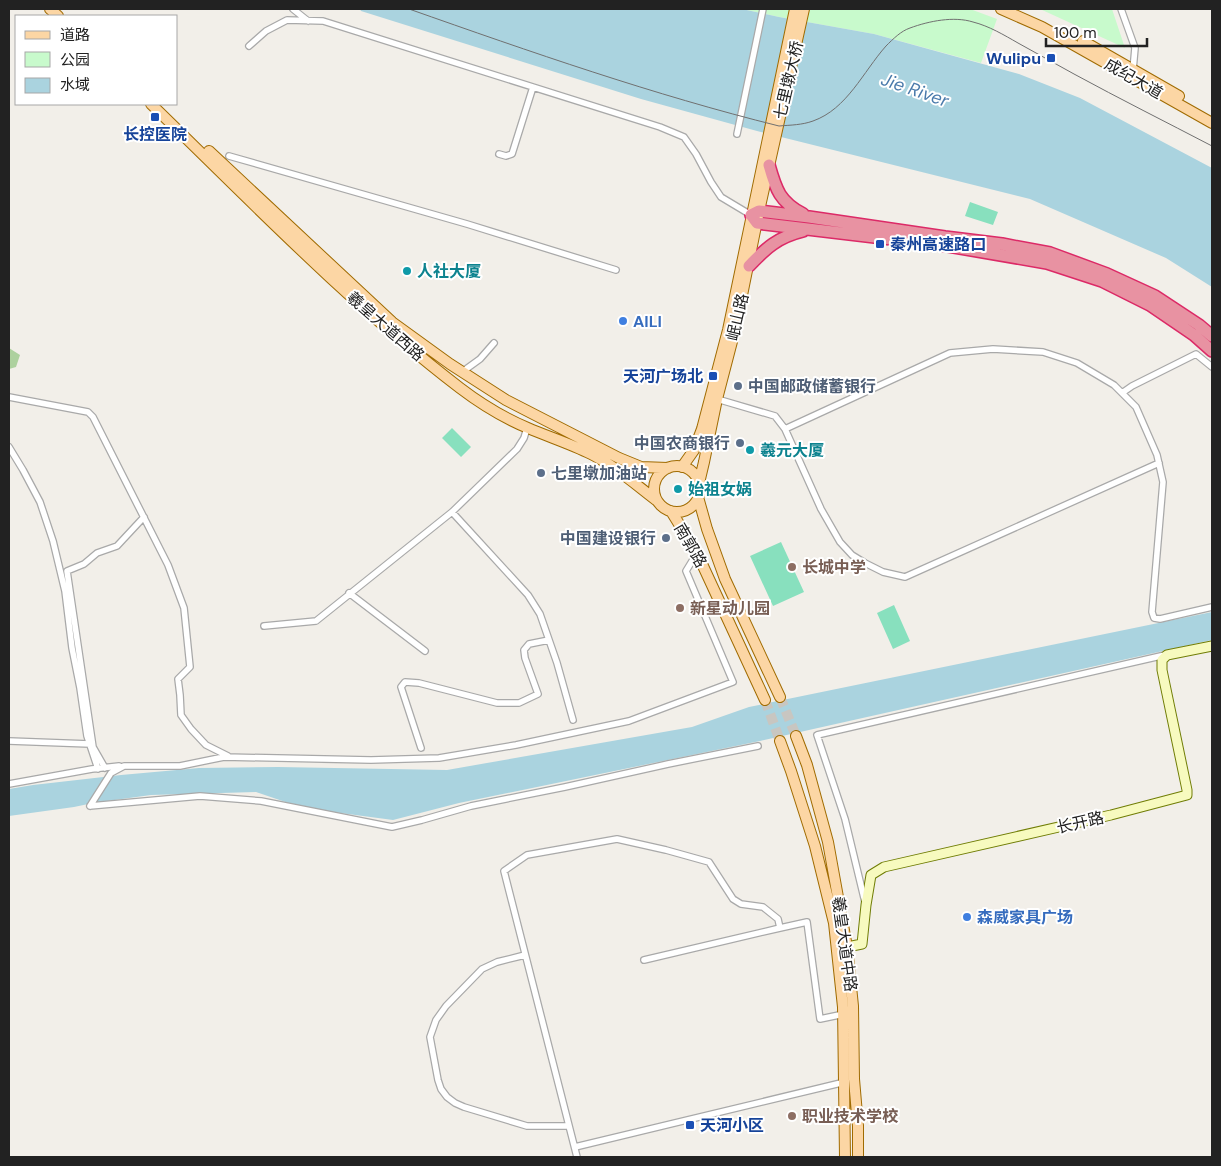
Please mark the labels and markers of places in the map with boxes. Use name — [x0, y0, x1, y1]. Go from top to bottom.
place label: Wulipu — [986, 48, 1041, 69]
marker: Wulipu — [1045, 52, 1057, 64]
marker: 长控医院 — [149, 111, 161, 123]
place label: 长控医院 — [123, 124, 187, 145]
place label: 秦州高速路口 — [890, 234, 986, 255]
marker: 秦州高速路口 — [874, 238, 886, 250]
place label: 人社大厦 — [417, 261, 481, 282]
marker: 人社大厦 — [401, 265, 413, 277]
place label: AILI — [633, 311, 662, 332]
marker: AILI — [617, 315, 629, 327]
place label: 天河广场北 — [623, 366, 703, 387]
marker: 天河广场北 — [707, 370, 719, 382]
place label: 中国邮政储蓄银行 — [748, 376, 876, 397]
marker: 中国邮政储蓄银行 — [732, 380, 744, 392]
place label: 中国农商银行 — [634, 433, 730, 454]
marker: 中国农商银行 — [734, 437, 746, 449]
place label: 羲元大厦 — [760, 440, 824, 461]
marker: 羲元大厦 — [744, 444, 756, 456]
place label: 七里墩加油站 — [551, 463, 647, 484]
marker: 七里墩加油站 — [535, 467, 547, 479]
place label: 始祖女娲 — [688, 479, 752, 500]
marker: 始祖女娲 — [672, 483, 684, 495]
place label: 中国建设银行 — [560, 528, 656, 549]
marker: 中国建设银行 — [660, 532, 672, 544]
place label: 长城中学 — [802, 557, 866, 578]
marker: 长城中学 — [786, 561, 798, 573]
place label: 新星动儿园 — [690, 598, 770, 619]
marker: 新星动儿园 — [674, 602, 686, 614]
place label: 森威家具广场 — [977, 907, 1073, 928]
marker: 森威家具广场 — [961, 911, 973, 923]
place label: 职业技术学校 — [802, 1106, 899, 1127]
marker: 职业技术学校 — [786, 1110, 798, 1122]
place label: 天河小区 — [700, 1115, 764, 1136]
marker: 天河小区 — [684, 1119, 696, 1131]

